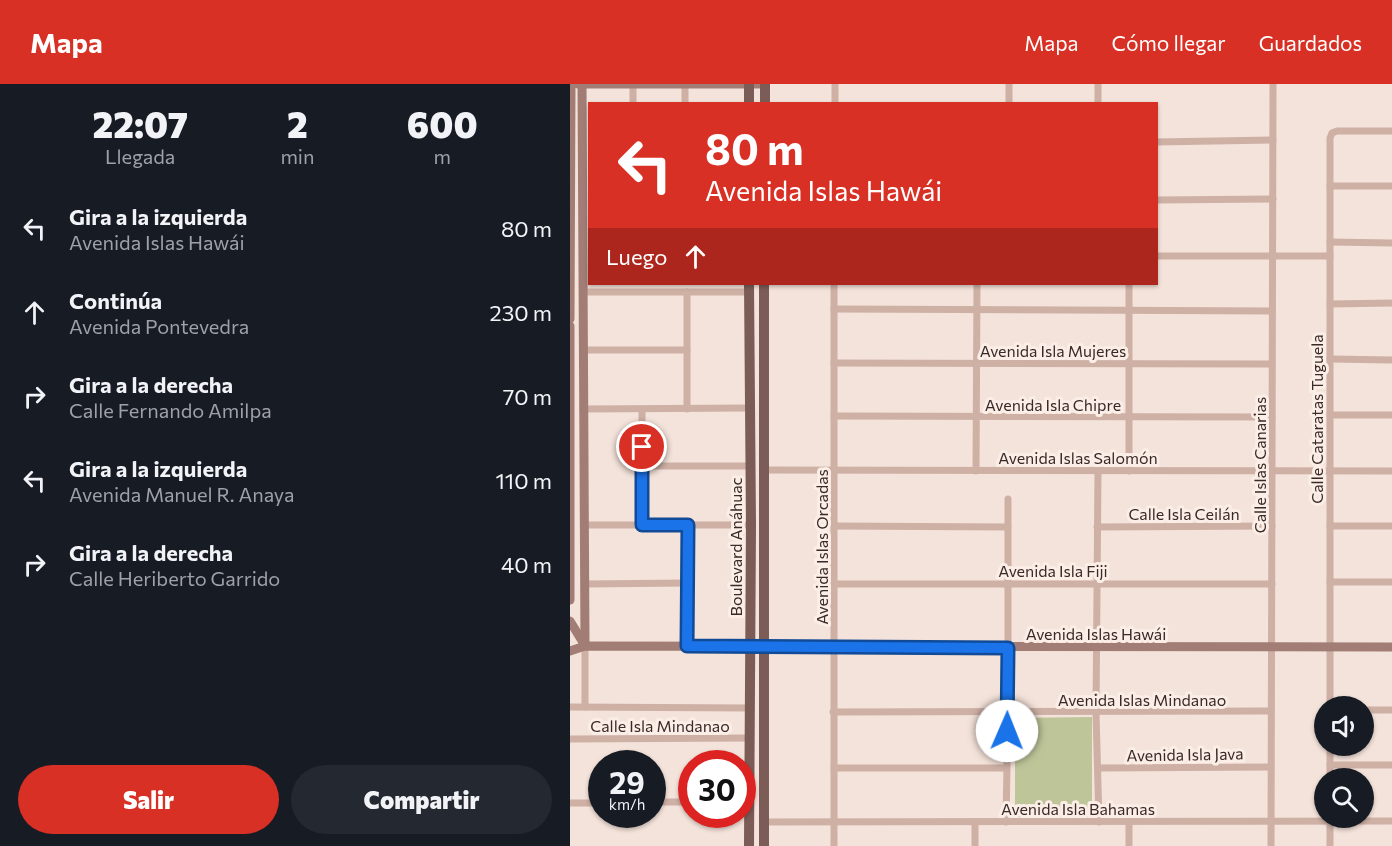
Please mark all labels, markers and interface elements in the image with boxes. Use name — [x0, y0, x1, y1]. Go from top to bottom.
text: Mapa — [30, 25, 103, 59]
text: Mapa — [1024, 30, 1079, 55]
text: Cómo llegar — [1112, 30, 1226, 55]
text: Guardados — [1259, 30, 1362, 55]
text: 22:07 — [92, 101, 188, 145]
text: 2 — [287, 101, 308, 145]
text: 600 — [407, 101, 478, 145]
text: 80 m — [705, 122, 804, 174]
icon: left — [606, 126, 684, 204]
text: Llegada — [105, 144, 175, 168]
text: min — [280, 144, 314, 168]
text: m — [434, 144, 451, 168]
text: Avenida Islas Hawái — [705, 174, 942, 207]
text: Gira a la izquierda — [69, 203, 247, 230]
icon: left — [18, 212, 51, 245]
text: 80 m — [501, 215, 552, 242]
text: Avenida Islas Hawái — [69, 230, 245, 254]
icon: ahead — [679, 240, 712, 273]
text: Luego — [606, 243, 667, 270]
text: Continúa — [69, 287, 162, 314]
icon: ahead — [18, 296, 51, 329]
text: 230 m — [489, 299, 552, 326]
text: Avenida Pontevedra — [69, 314, 249, 338]
street label: Calle Cataratas Tuguela — [1307, 334, 1326, 504]
street label: Avenida Isla Mujeres — [980, 341, 1126, 360]
text: Gira a la derecha — [69, 371, 233, 398]
icon: right — [18, 380, 51, 413]
text: 70 m — [503, 383, 552, 410]
street label: Avenida Isla Chipre — [985, 395, 1121, 414]
street label: Calle Islas Canarias — [1250, 397, 1269, 533]
text: Calle Fernando Amilpa — [69, 398, 272, 422]
pin — [616, 421, 667, 472]
icon: arrive — [625, 430, 658, 463]
street label: Avenida Islas Salomón — [998, 448, 1158, 467]
text: Gira a la izquierda — [69, 455, 247, 482]
icon: left — [18, 464, 51, 497]
text: 110 m — [495, 467, 552, 494]
street label: Avenida Islas Orcadas — [812, 469, 831, 625]
street label: Boulevard Anáhuac — [726, 477, 745, 616]
text: Avenida Manuel R. Anaya — [69, 482, 294, 506]
street label: Calle Isla Ceilán — [1128, 504, 1240, 523]
text: Gira a la derecha — [69, 539, 233, 566]
icon: right — [18, 548, 51, 581]
text: 40 m — [501, 551, 552, 578]
street label: Avenida Isla Fiji — [998, 561, 1108, 580]
text: Calle Heriberto Garrido — [69, 566, 280, 590]
street label: Avenida Islas Hawái — [1026, 624, 1166, 643]
street label: Avenida Islas Mindanao — [1058, 690, 1226, 709]
map controls — [1314, 696, 1374, 828]
button: sound — [1314, 696, 1374, 756]
position arrow — [975, 699, 1039, 763]
street label: Calle Isla Mindanao — [590, 716, 730, 735]
street label: Avenida Isla Java — [1126, 743, 1244, 765]
speed limit sign: 30 — [678, 750, 756, 828]
text: 29 — [609, 763, 645, 800]
button: Salir — [18, 765, 279, 834]
button: Compartir — [291, 765, 552, 834]
button: search — [1314, 768, 1374, 828]
text: km/h — [609, 795, 645, 813]
street label: Avenida Isla Bahamas — [1001, 799, 1155, 818]

